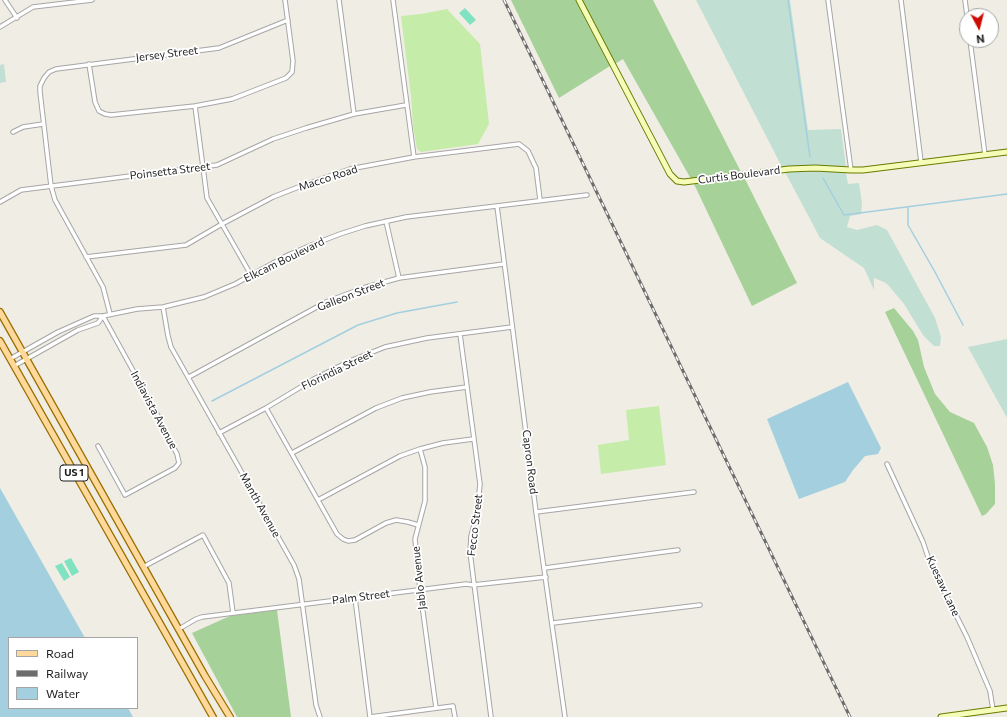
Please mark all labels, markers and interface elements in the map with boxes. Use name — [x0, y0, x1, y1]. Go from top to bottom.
north arrow — [959, 8, 999, 48]
text: N — [976, 32, 985, 46]
street label: Jersey Street — [135, 44, 199, 64]
street label: Poinsetta Street — [129, 160, 211, 182]
street label: Macco Road — [297, 162, 359, 194]
street label: Curtis Boulevard — [697, 163, 781, 187]
street label: Elkcam Boulevard — [242, 235, 326, 285]
street label: Galleon Street — [315, 276, 387, 314]
street label: Florindia Street — [299, 347, 375, 393]
street label: Indiavista Avenue — [128, 369, 180, 451]
street label: Capron Road — [520, 429, 540, 495]
road number: US 1 — [60, 465, 88, 481]
street label: Manth Avenue — [237, 470, 283, 540]
street label: Fecco Street — [465, 493, 485, 557]
street label: Jablo Avenue — [409, 546, 429, 610]
street label: Kuesaw Lane — [923, 554, 963, 618]
street label: Palm Street — [331, 587, 391, 607]
legend — [8, 637, 138, 709]
text: Road — [46, 646, 74, 660]
text: Railway — [46, 666, 88, 680]
text: Water — [46, 686, 80, 700]

